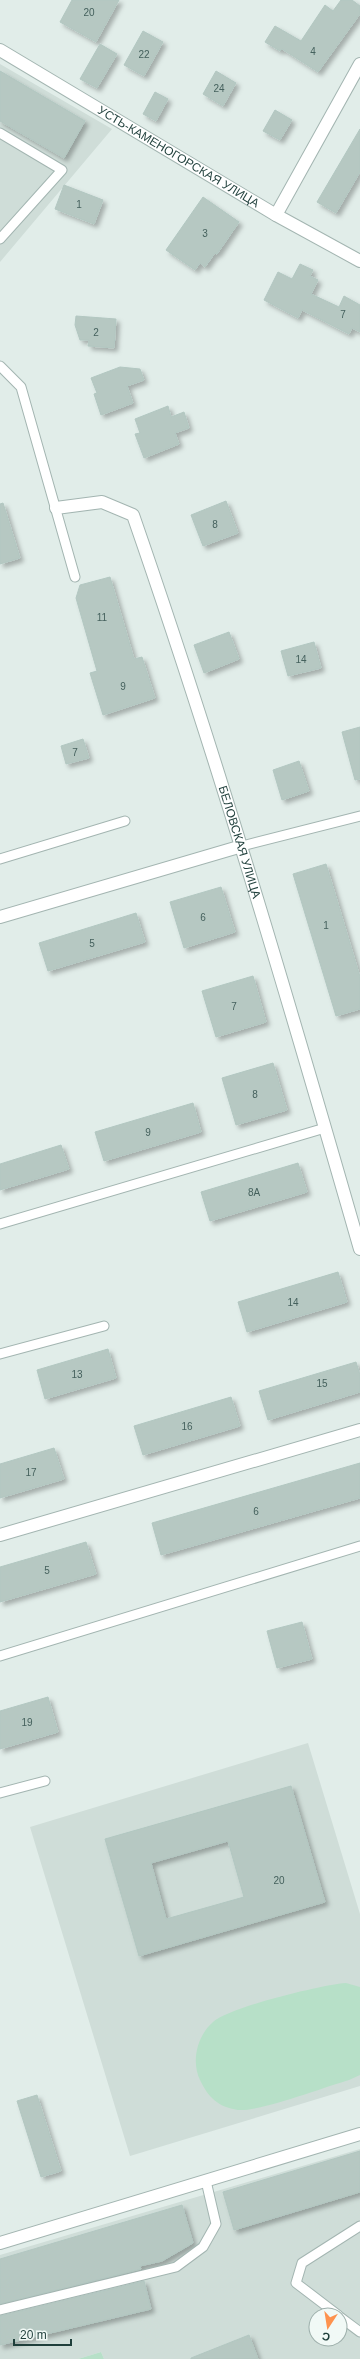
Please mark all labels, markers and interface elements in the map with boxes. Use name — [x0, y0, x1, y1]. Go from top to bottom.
house number: 20 — [83, 7, 95, 18]
house number: 4 — [310, 46, 316, 57]
house number: 22 — [138, 49, 150, 60]
house number: 24 — [213, 83, 225, 94]
street label: УСТЬ-КАМЕНОГОРСКАЯ УЛИЦА — [95, 103, 262, 210]
house number: 1 — [76, 199, 82, 210]
house number: 3 — [202, 228, 208, 239]
house number: 7 — [340, 309, 346, 320]
house number: 2 — [93, 327, 99, 338]
house number: 8 — [212, 519, 218, 530]
house number: 11 — [97, 612, 108, 623]
house number: 14 — [295, 654, 307, 665]
house number: 9 — [120, 681, 126, 692]
house number: 7 — [72, 747, 78, 758]
street label: БЕЛОВСКАЯ УЛИЦА — [216, 784, 264, 900]
house number: 6 — [200, 912, 206, 923]
house number: 1 — [323, 920, 329, 931]
house number: 5 — [89, 938, 95, 949]
house number: 7 — [231, 1001, 237, 1012]
house number: 8 — [252, 1089, 258, 1100]
house number: 9 — [145, 1127, 151, 1138]
house number: 8А — [248, 1187, 260, 1198]
house number: 14 — [287, 1297, 299, 1308]
house number: 13 — [71, 1369, 83, 1380]
house number: 15 — [316, 1378, 328, 1389]
house number: 16 — [181, 1421, 193, 1432]
house number: 17 — [25, 1467, 37, 1478]
house number: 6 — [253, 1506, 259, 1517]
house number: 5 — [44, 1565, 50, 1576]
house number: 19 — [21, 1717, 33, 1728]
house number: 20 — [273, 1875, 285, 1886]
north arrow — [308, 2307, 348, 2347]
scale bar — [14, 2321, 71, 2347]
text: 20 m — [20, 2328, 47, 2342]
text: С — [321, 2330, 331, 2343]

